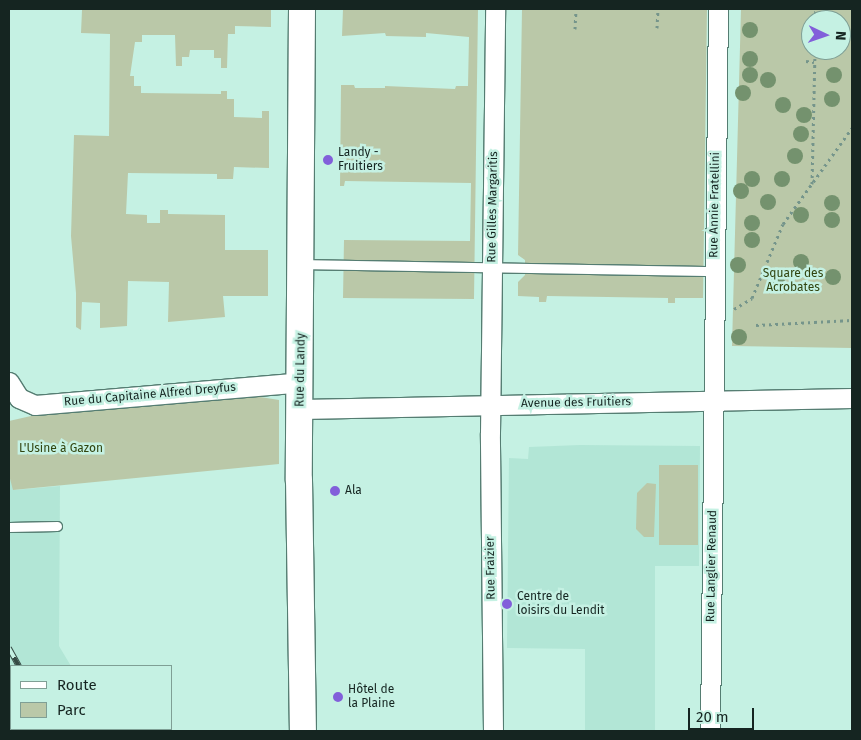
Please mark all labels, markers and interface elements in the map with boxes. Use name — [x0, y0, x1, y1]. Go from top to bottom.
north arrow — [801, 10, 851, 60]
text: N — [832, 31, 849, 41]
place label: Landy - Fruitiers — [338, 146, 383, 174]
street label: Rue Gilles Margaritis — [485, 151, 501, 263]
street label: Rue Annie Fratellini — [707, 152, 723, 258]
marker: Landy - Fruitiers — [322, 154, 334, 166]
park label: Square des Acrobates — [763, 267, 823, 295]
street label: Rue du Landy — [293, 333, 309, 407]
street label: Rue du Capitaine Alfred Dreyfus — [63, 380, 237, 410]
street label: Avenue des Fruitiers — [521, 395, 631, 411]
park label: L'Usine à Gazon — [19, 442, 103, 456]
place label: Ala — [345, 484, 362, 498]
marker: Ala — [329, 485, 341, 497]
street label: Rue Langlier Renaud — [704, 510, 720, 622]
street label: Rue Fraizier — [483, 536, 499, 600]
place label: Centre de loisirs du Lendit — [517, 590, 605, 618]
marker: Centre de loisirs du Lendit — [501, 598, 513, 610]
legend — [10, 665, 172, 730]
text: Route — [57, 676, 97, 694]
place label: Hôtel de la Plaine — [348, 683, 395, 711]
marker: Hôtel de la Plaine — [332, 691, 344, 703]
scale bar — [691, 698, 757, 730]
text: Parc — [57, 701, 86, 719]
text: 20 m — [696, 708, 729, 726]

